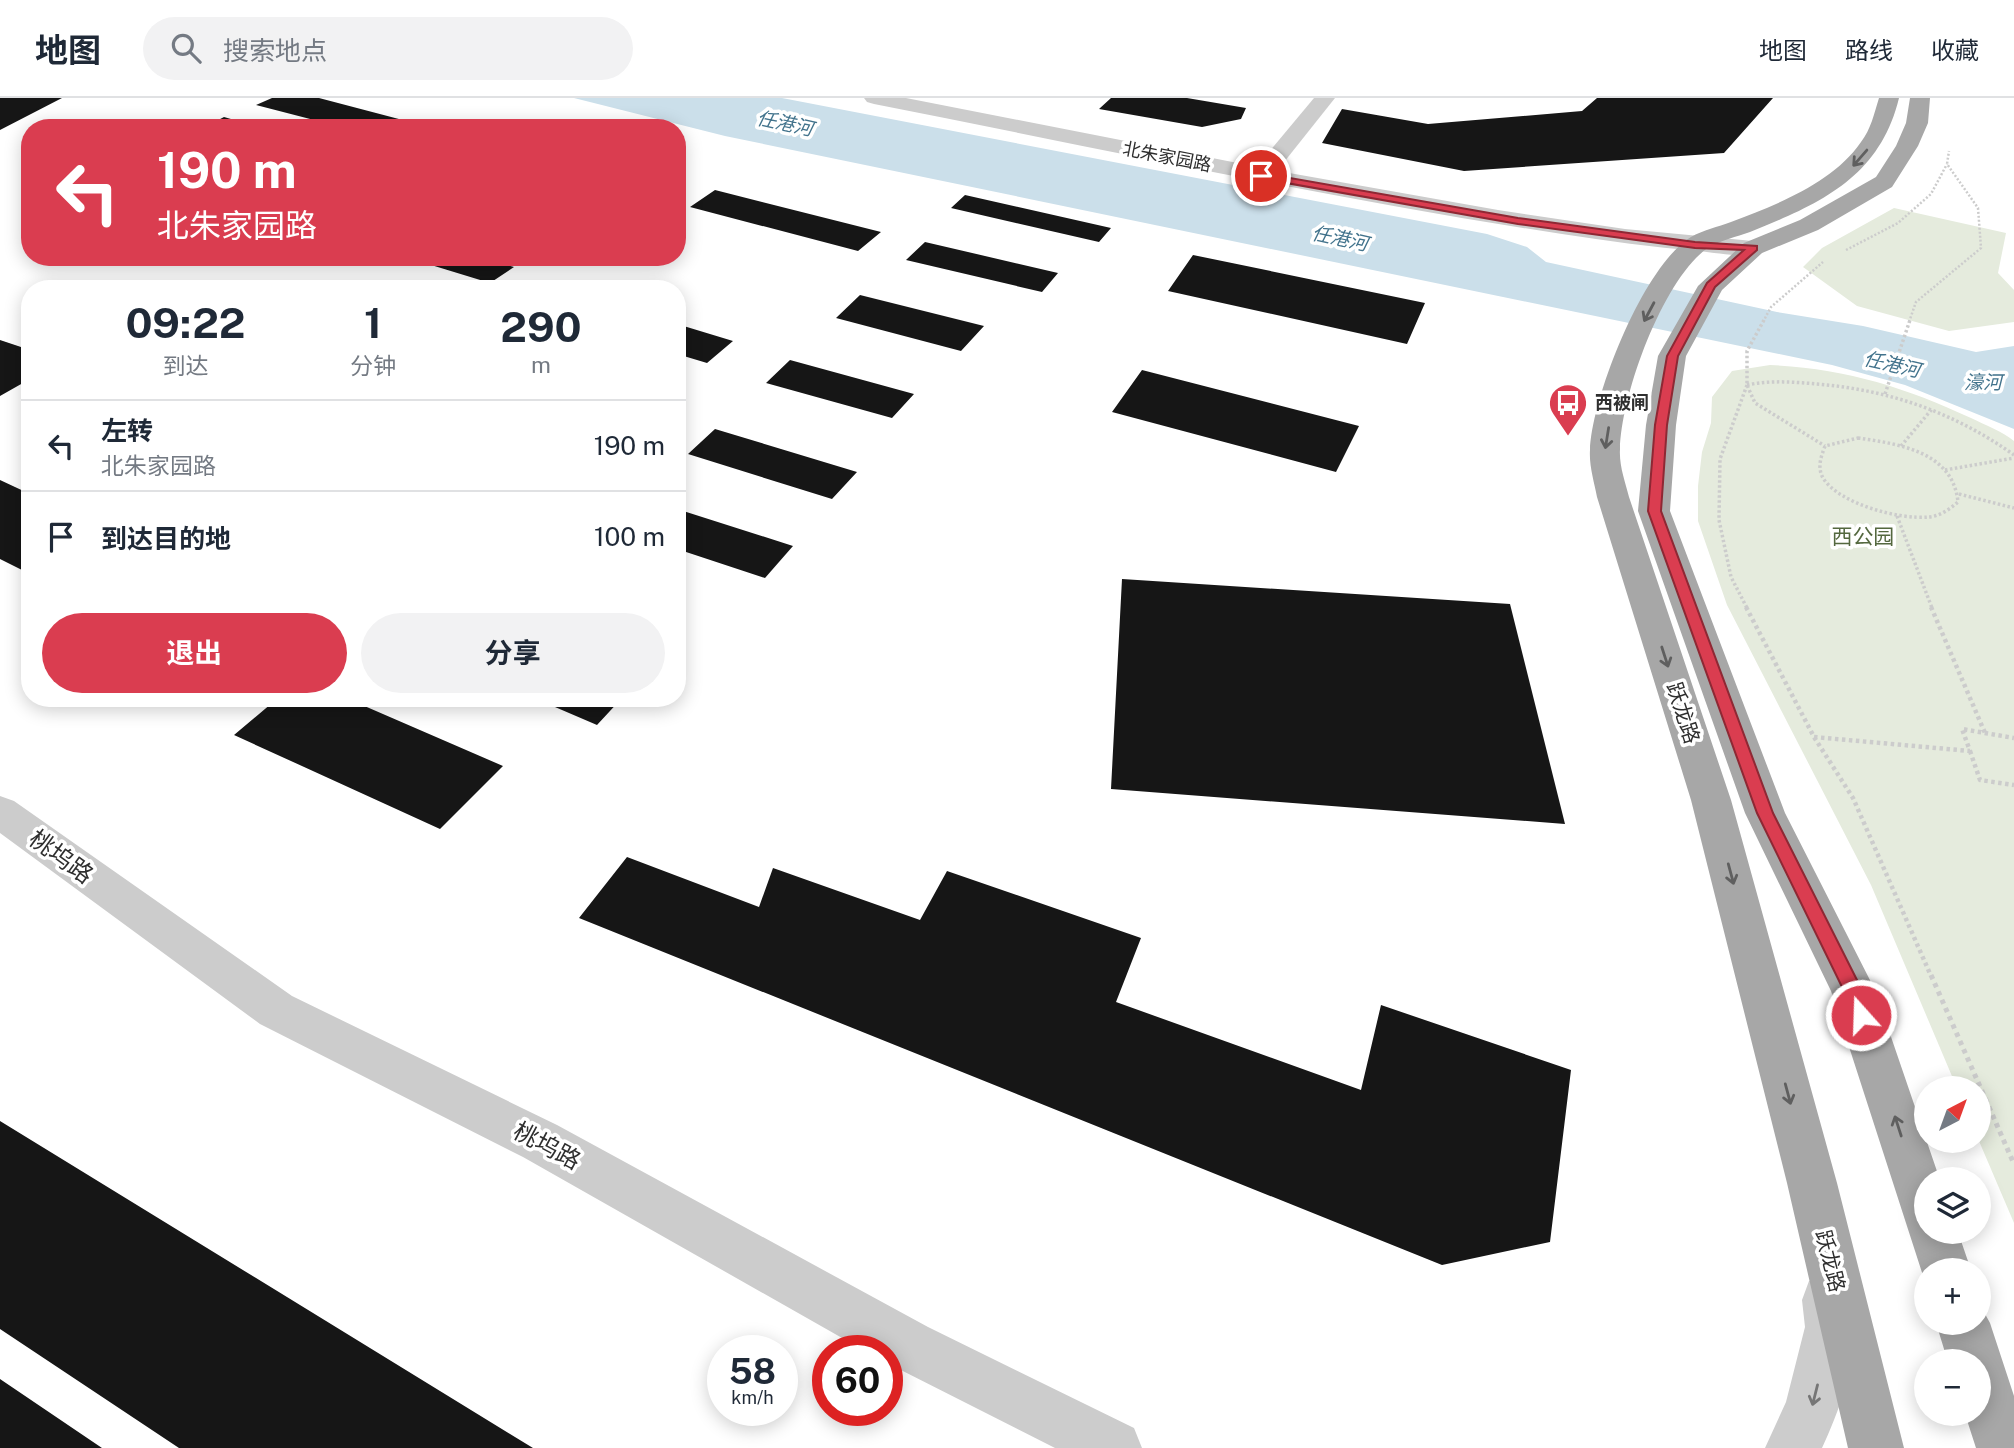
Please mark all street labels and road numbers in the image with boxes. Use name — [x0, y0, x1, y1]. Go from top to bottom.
street label: 北朱家园路 — [1121, 138, 1213, 175]
street label: 跃龙路 — [1662, 679, 1705, 747]
street label: 桃坞路 — [24, 824, 99, 889]
street label: 桃坞路 — [509, 1116, 586, 1174]
street label: 跃龙路 — [1811, 1227, 1850, 1294]

